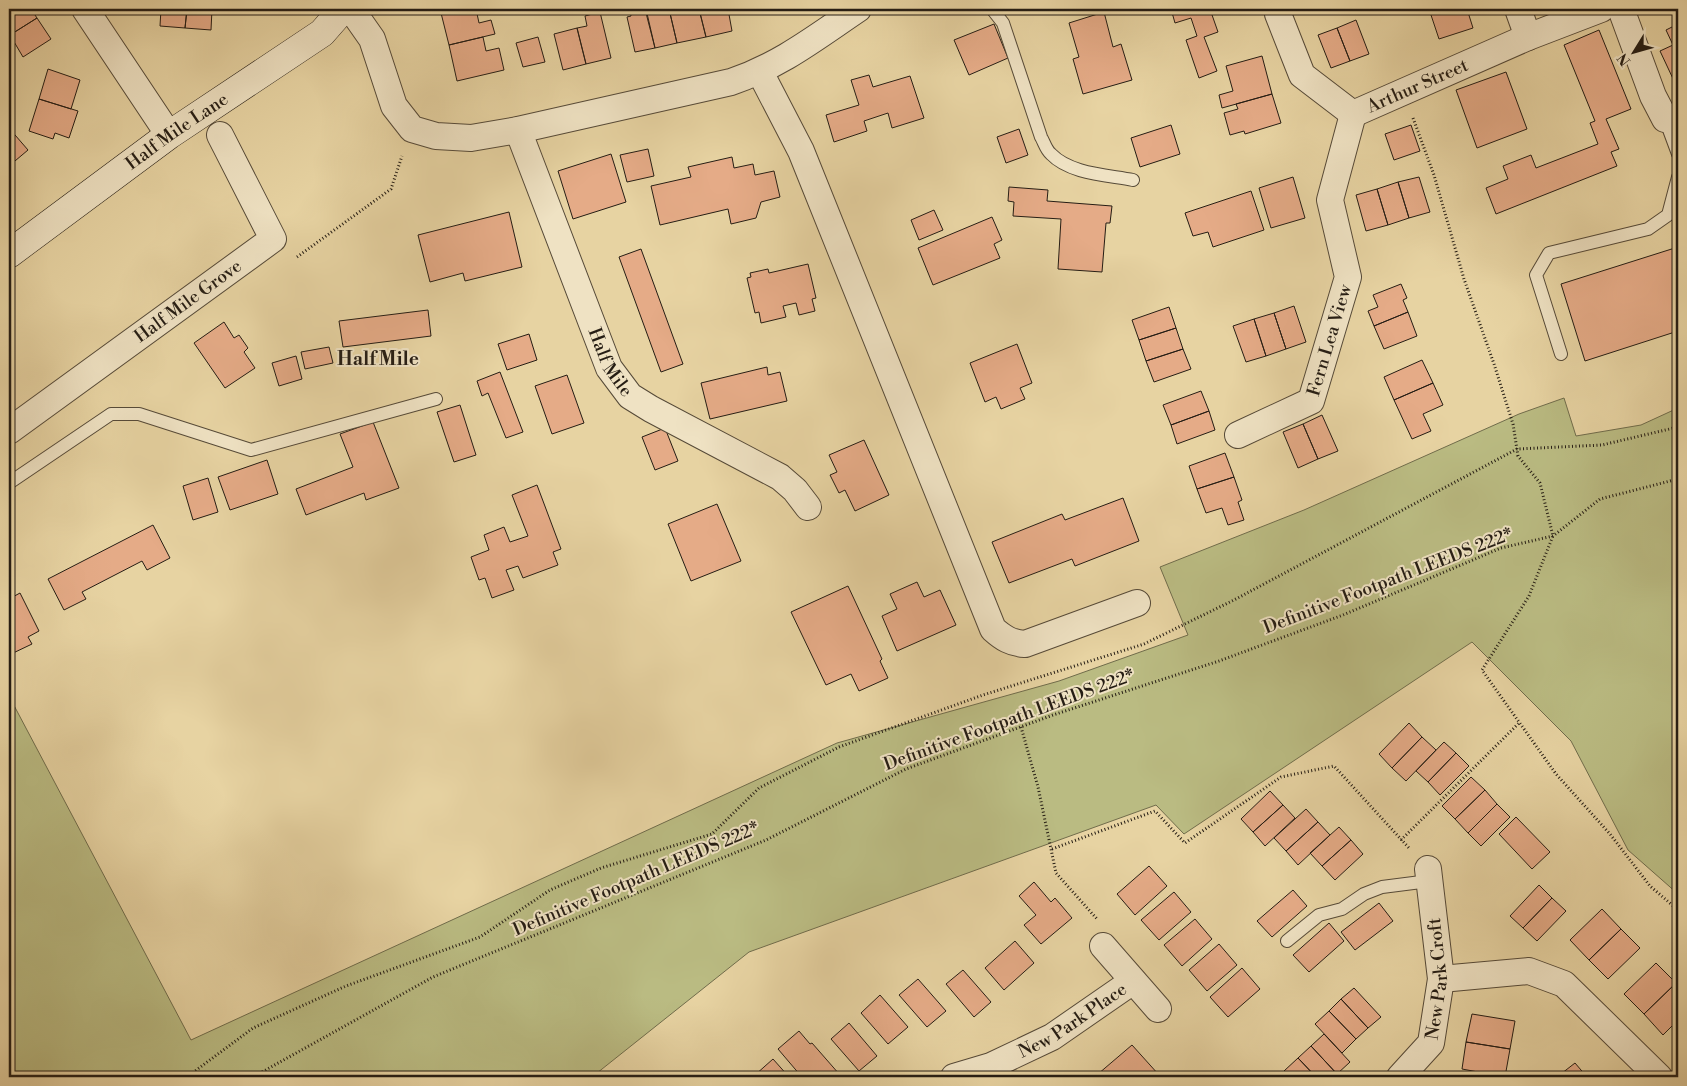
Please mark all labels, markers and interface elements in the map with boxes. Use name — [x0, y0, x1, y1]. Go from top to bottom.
north arrow — [1610, 28, 1660, 78]
text: N — [1614, 49, 1635, 69]
street label: Arthur Street — [1362, 53, 1472, 119]
street label: Half Mile Lane — [121, 87, 232, 175]
street label: Half Mile Grove — [129, 254, 246, 348]
street label: Fern Lea View — [1302, 281, 1357, 399]
street label: Half Mile — [583, 324, 638, 401]
district label: Half Mile — [337, 347, 419, 371]
street label: Definitive Footpath LEEDS 222* — [1260, 523, 1516, 639]
street label: Definitive Footpath LEEDS 222* — [880, 664, 1138, 776]
street label: Definitive Footpath LEEDS 222* — [509, 817, 763, 941]
street label: New Park Croft — [1420, 916, 1453, 1041]
street label: New Park Place — [1014, 977, 1131, 1063]

